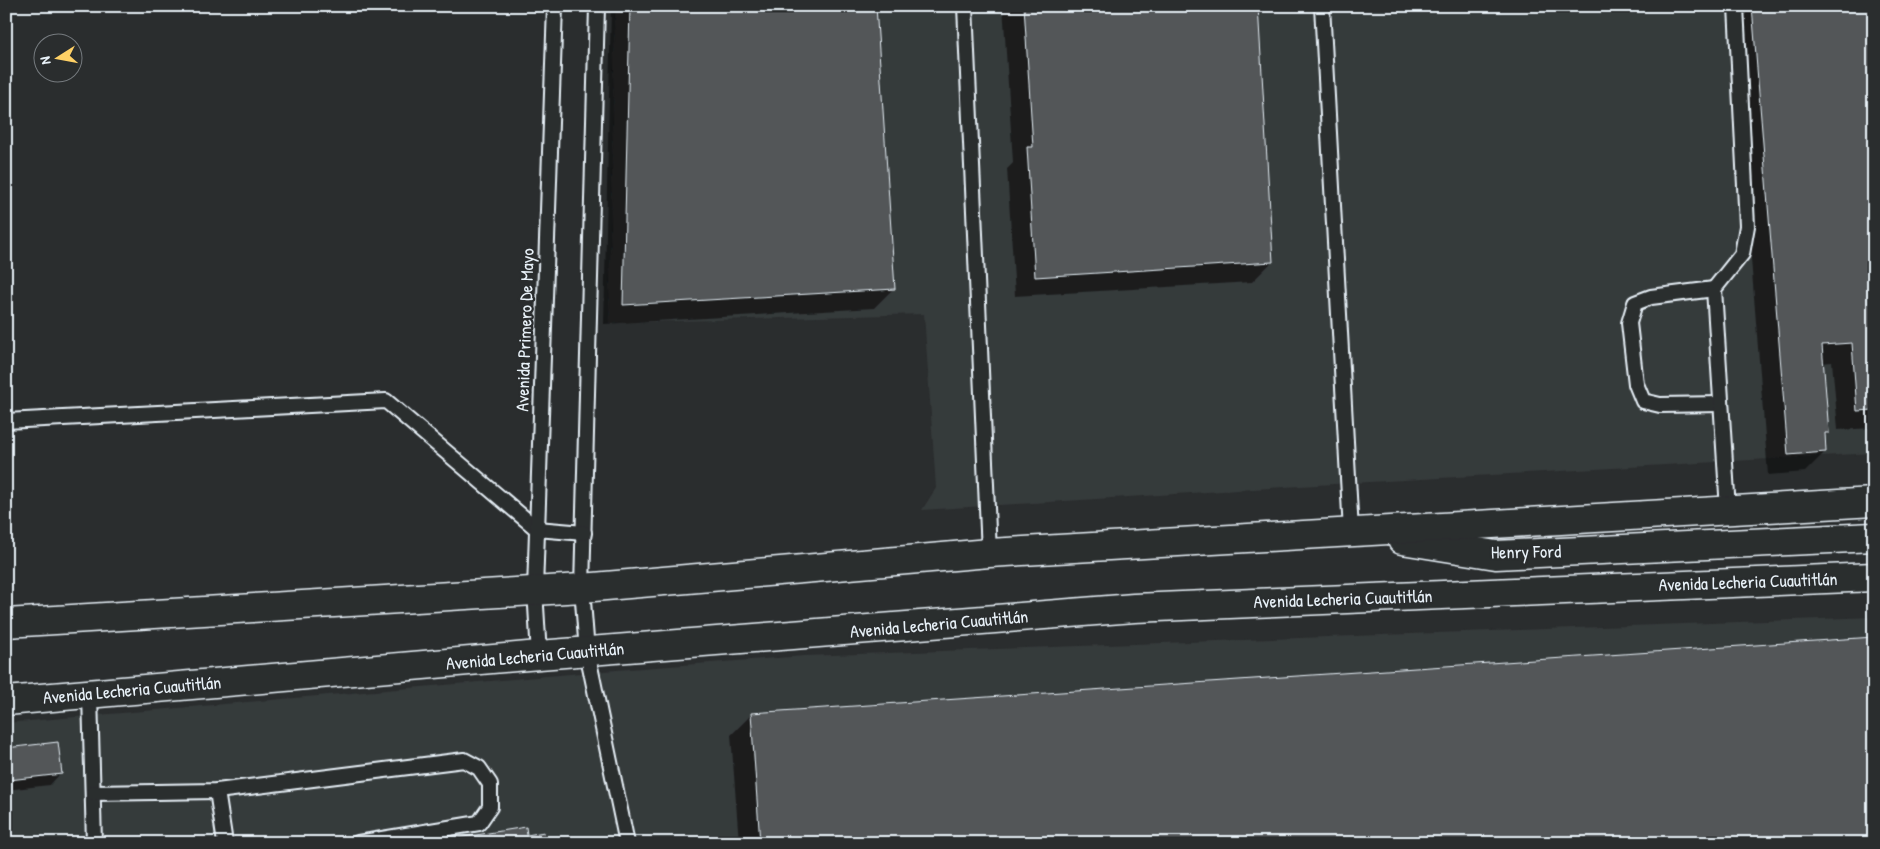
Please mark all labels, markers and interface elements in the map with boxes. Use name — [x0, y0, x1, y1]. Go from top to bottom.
north arrow — [32, 32, 82, 82]
text: N — [35, 55, 55, 66]
street label: Avenida Primero De Mayo — [509, 248, 540, 412]
street label: Henry Ford — [1491, 538, 1561, 565]
street label: Avenida Lecheria Cuautitlán — [1658, 566, 1838, 597]
street label: Avenida Lecheria Cuautitlán — [1253, 583, 1433, 614]
street label: Avenida Lecheria Cuautitlán — [849, 603, 1029, 644]
street label: Avenida Lecheria Cuautitlán — [445, 635, 625, 676]
street label: Avenida Lecheria Cuautitlán — [42, 669, 222, 710]

